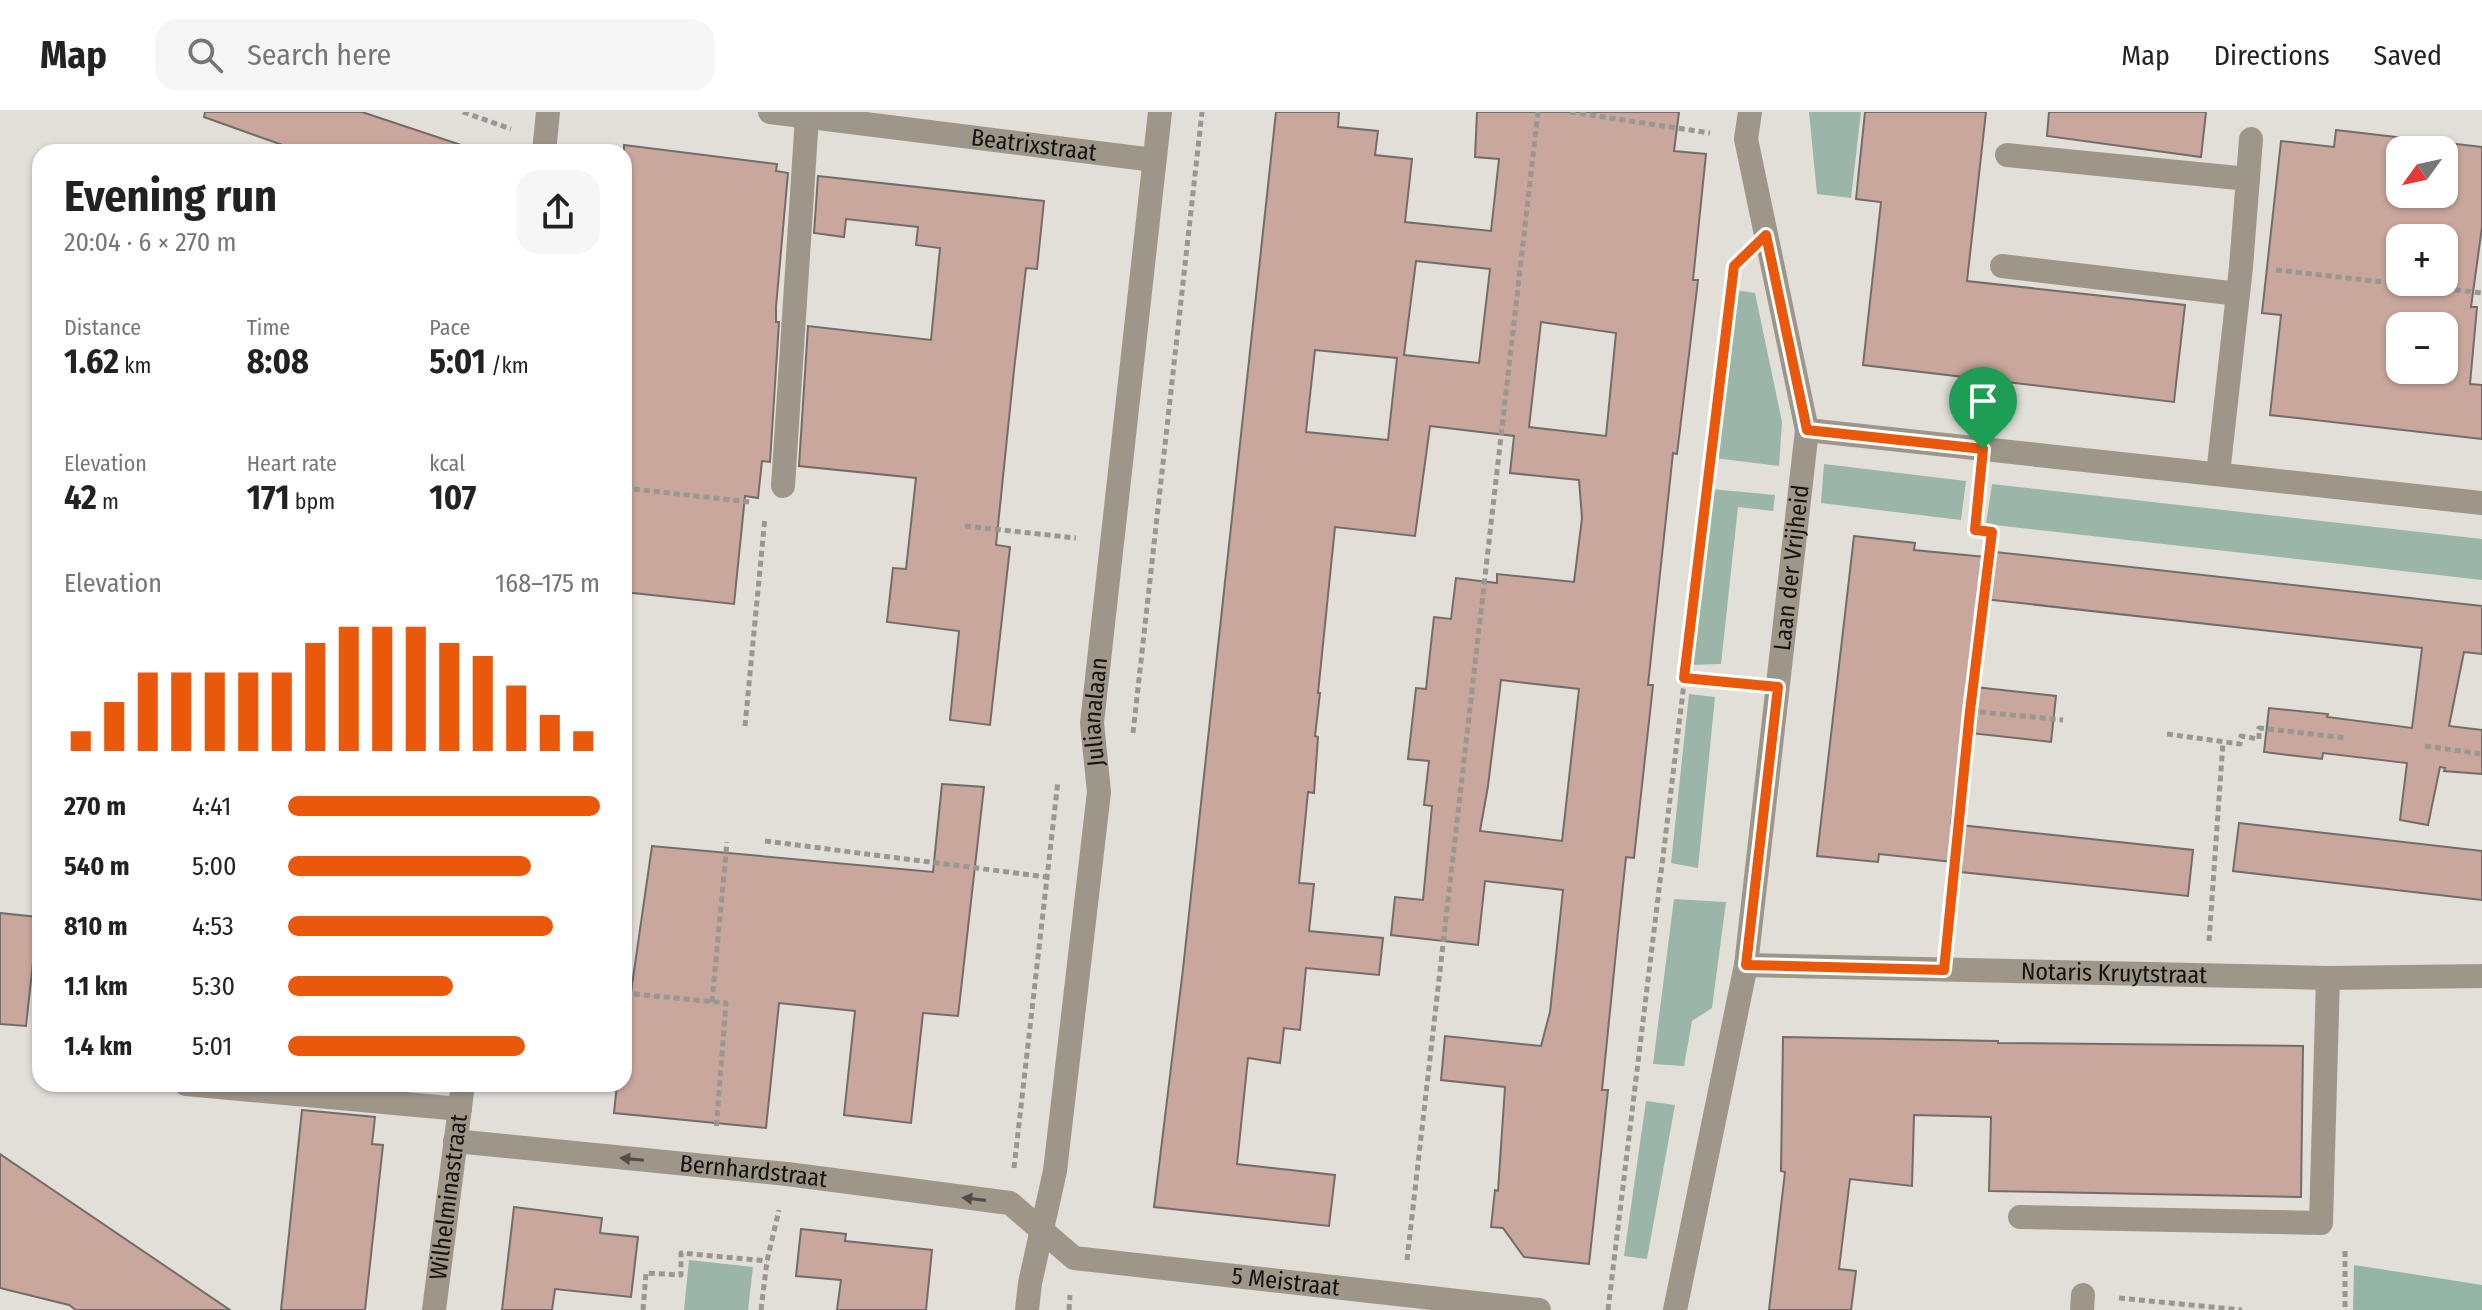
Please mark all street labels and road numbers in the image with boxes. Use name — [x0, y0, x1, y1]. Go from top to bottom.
street label: Beatrixstraat — [970, 123, 1098, 167]
street label: Laan der Vrijheid — [1768, 483, 1815, 652]
street label: Julianalaan — [1078, 656, 1113, 768]
street label: Notaris Kruytstraat — [2020, 957, 2207, 989]
street label: Wilhelminastraat — [424, 1112, 473, 1282]
street label: Bernhardstraat — [678, 1149, 829, 1193]
street label: 5 Meistraat — [1230, 1262, 1341, 1302]

